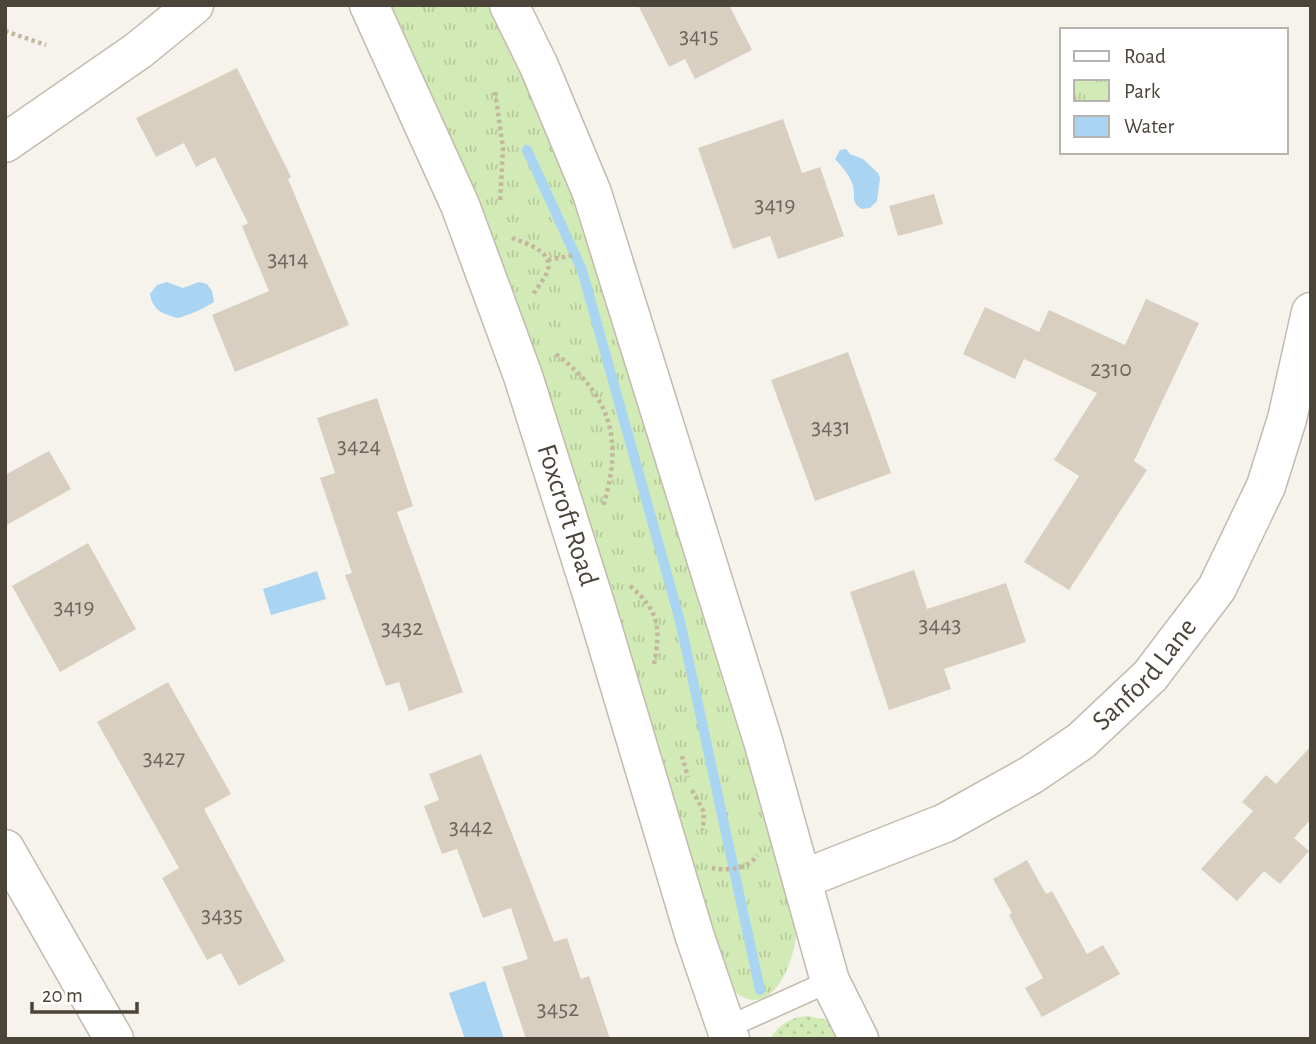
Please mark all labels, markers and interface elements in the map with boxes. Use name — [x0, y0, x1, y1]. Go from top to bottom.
house number: 3415 — [679, 24, 719, 48]
legend — [1060, 28, 1288, 154]
text: Road — [1124, 46, 1166, 67]
text: Park — [1124, 81, 1161, 102]
text: Water — [1124, 116, 1174, 137]
house number: 3419 — [755, 193, 795, 217]
house number: 3414 — [267, 247, 309, 271]
house number: 2310 — [1090, 357, 1132, 381]
house number: 3431 — [811, 415, 851, 439]
house number: 3424 — [337, 434, 381, 458]
street label: Foxcroft Road — [532, 441, 603, 590]
house number: 3419 — [54, 595, 94, 619]
house number: 3443 — [919, 613, 961, 637]
street label: Sanford Lane — [1087, 613, 1202, 736]
house number: 3432 — [381, 616, 423, 640]
house number: 3427 — [143, 746, 185, 770]
house number: 3442 — [449, 815, 493, 839]
house number: 3435 — [201, 903, 243, 927]
scale bar — [32, 970, 136, 1014]
text: 20 m — [42, 985, 83, 1006]
house number: 3452 — [537, 997, 579, 1021]

